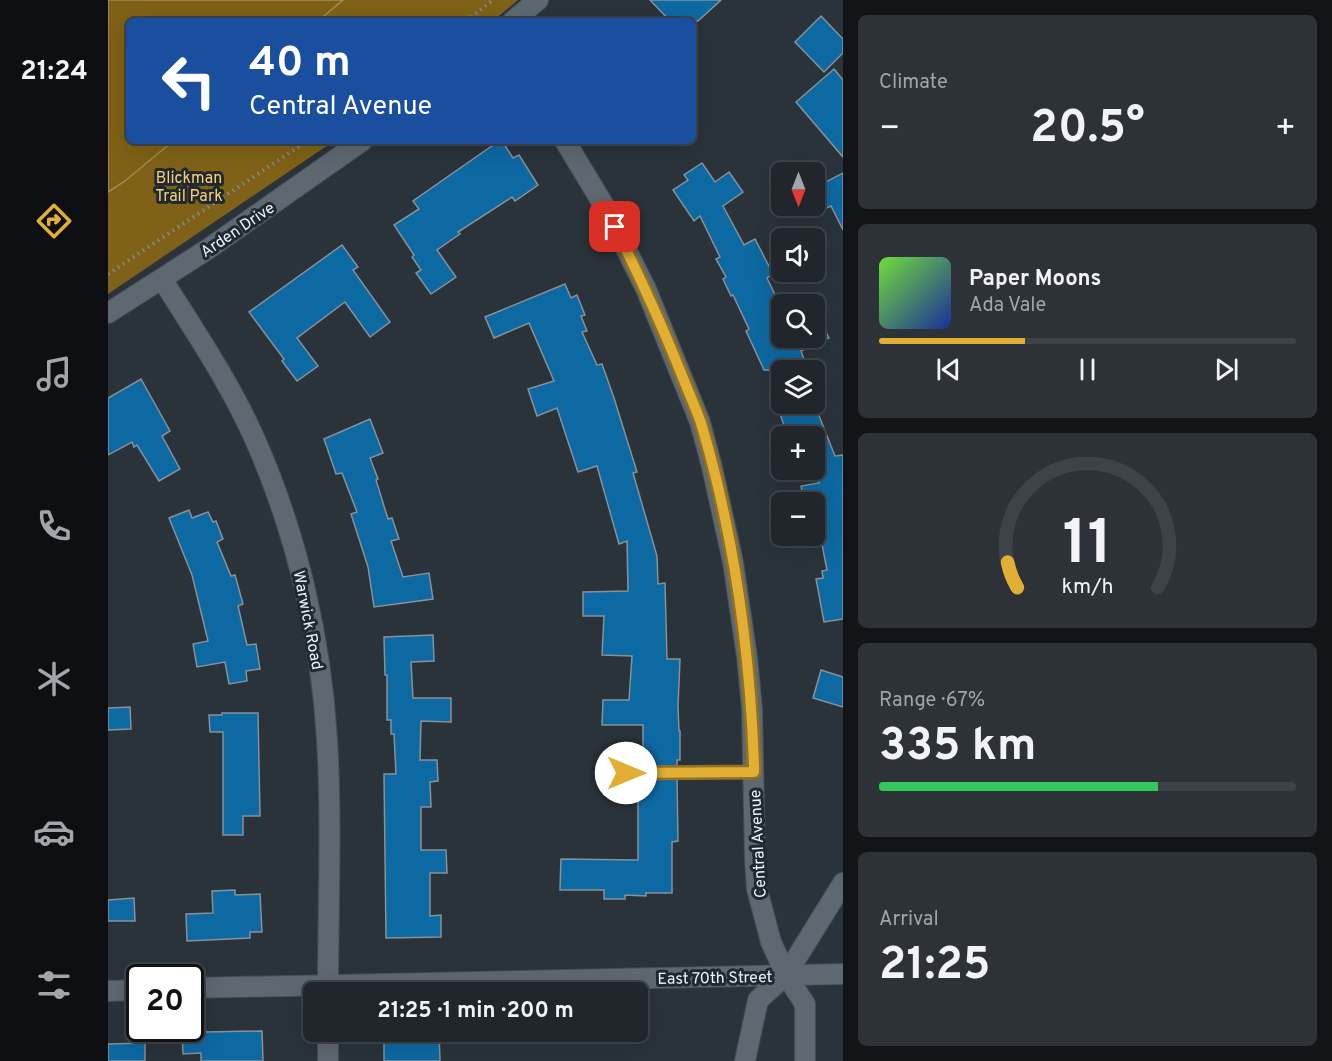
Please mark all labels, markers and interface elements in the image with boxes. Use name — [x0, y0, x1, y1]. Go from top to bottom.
text: 40 m — [249, 38, 351, 91]
icon: left — [150, 42, 228, 120]
text: 21:24 — [20, 55, 88, 89]
text: Climate — [879, 70, 948, 96]
text: Central Avenue — [249, 90, 432, 124]
text: 20.5° — [1030, 101, 1145, 158]
text: − — [879, 109, 900, 151]
text: + — [1275, 109, 1296, 151]
north arrow — [771, 162, 825, 216]
map controls — [771, 162, 825, 546]
park label: Blickman Trail Park — [155, 169, 223, 207]
street label: Arden Drive — [197, 199, 279, 263]
icon: directions — [33, 200, 75, 242]
pin — [589, 201, 640, 252]
icon: arrive — [598, 210, 631, 243]
button: sound — [771, 228, 825, 282]
text: Paper Moons — [969, 266, 1101, 293]
text: Ada Vale — [969, 293, 1046, 319]
button: search — [771, 294, 825, 348]
icon: music — [33, 353, 75, 395]
icon: previous — [932, 353, 965, 386]
icon: pause — [1071, 353, 1104, 386]
icon: next — [1210, 353, 1243, 386]
button: layers — [771, 360, 825, 414]
button: + — [771, 426, 825, 480]
button: − — [771, 492, 825, 546]
icon: phone — [33, 505, 75, 547]
text: 11 — [1063, 507, 1112, 586]
street label: Warwick Road — [288, 569, 326, 672]
text: km/h — [1061, 574, 1114, 601]
icon: climate — [33, 658, 75, 700]
text: Range · 67% — [879, 688, 985, 714]
text: 335 km — [879, 719, 1036, 776]
position arrow — [594, 741, 658, 805]
street label: Central Avenue — [746, 789, 772, 899]
icon: car — [33, 811, 75, 853]
text: Arrival — [879, 907, 939, 933]
text: 21:25 — [879, 938, 990, 995]
icon: filters — [33, 964, 75, 1006]
speed limit sign: 20 — [126, 964, 204, 1042]
street label: East 70th Street — [657, 968, 773, 990]
text: 21:25 · 1 min · 200 m — [377, 998, 574, 1025]

